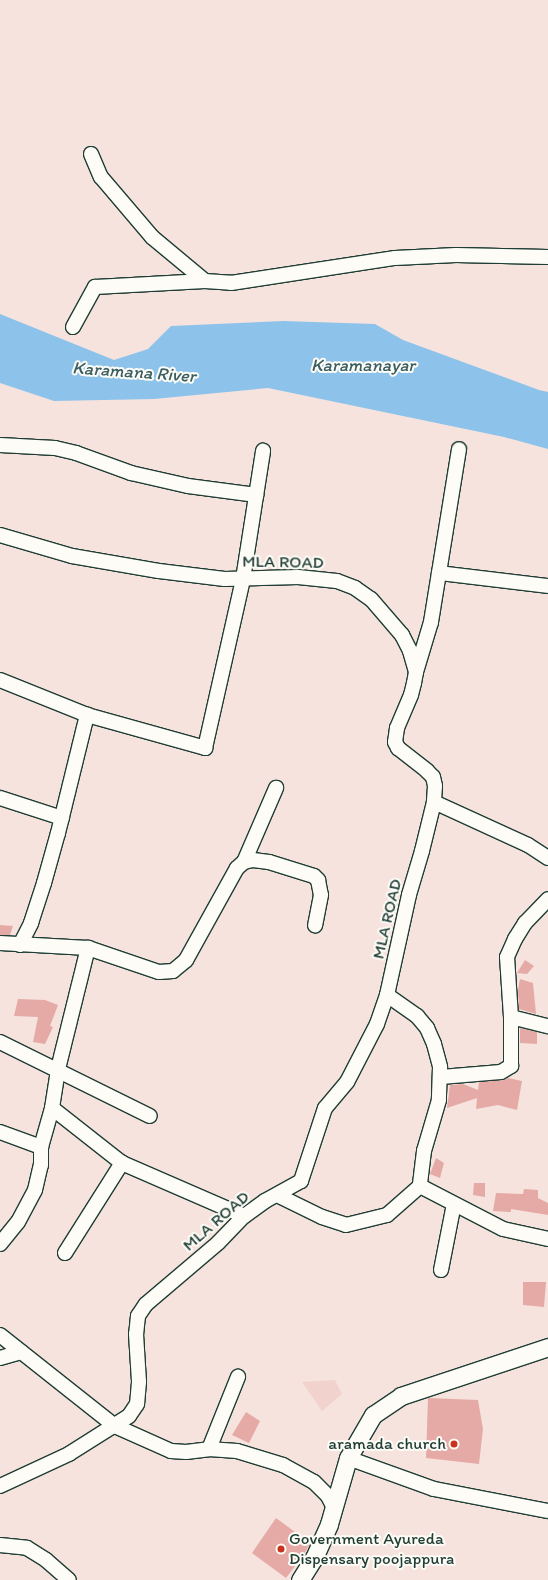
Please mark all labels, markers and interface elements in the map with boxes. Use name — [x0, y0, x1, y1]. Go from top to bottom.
water label: Karamanayar — [311, 354, 415, 376]
water label: Karamana River — [72, 357, 196, 387]
street label: MLA ROAD — [242, 551, 324, 573]
street label: MLA ROAD — [368, 877, 406, 961]
street label: MLA ROAD — [179, 1187, 253, 1255]
place label: aramada church — [328, 1434, 446, 1454]
marker: aramada church — [449, 1439, 459, 1449]
place label: Government Ayureda Dispensary poojappura — [289, 1529, 454, 1569]
marker: Government Ayureda Dispensary poojappura — [276, 1544, 286, 1554]

